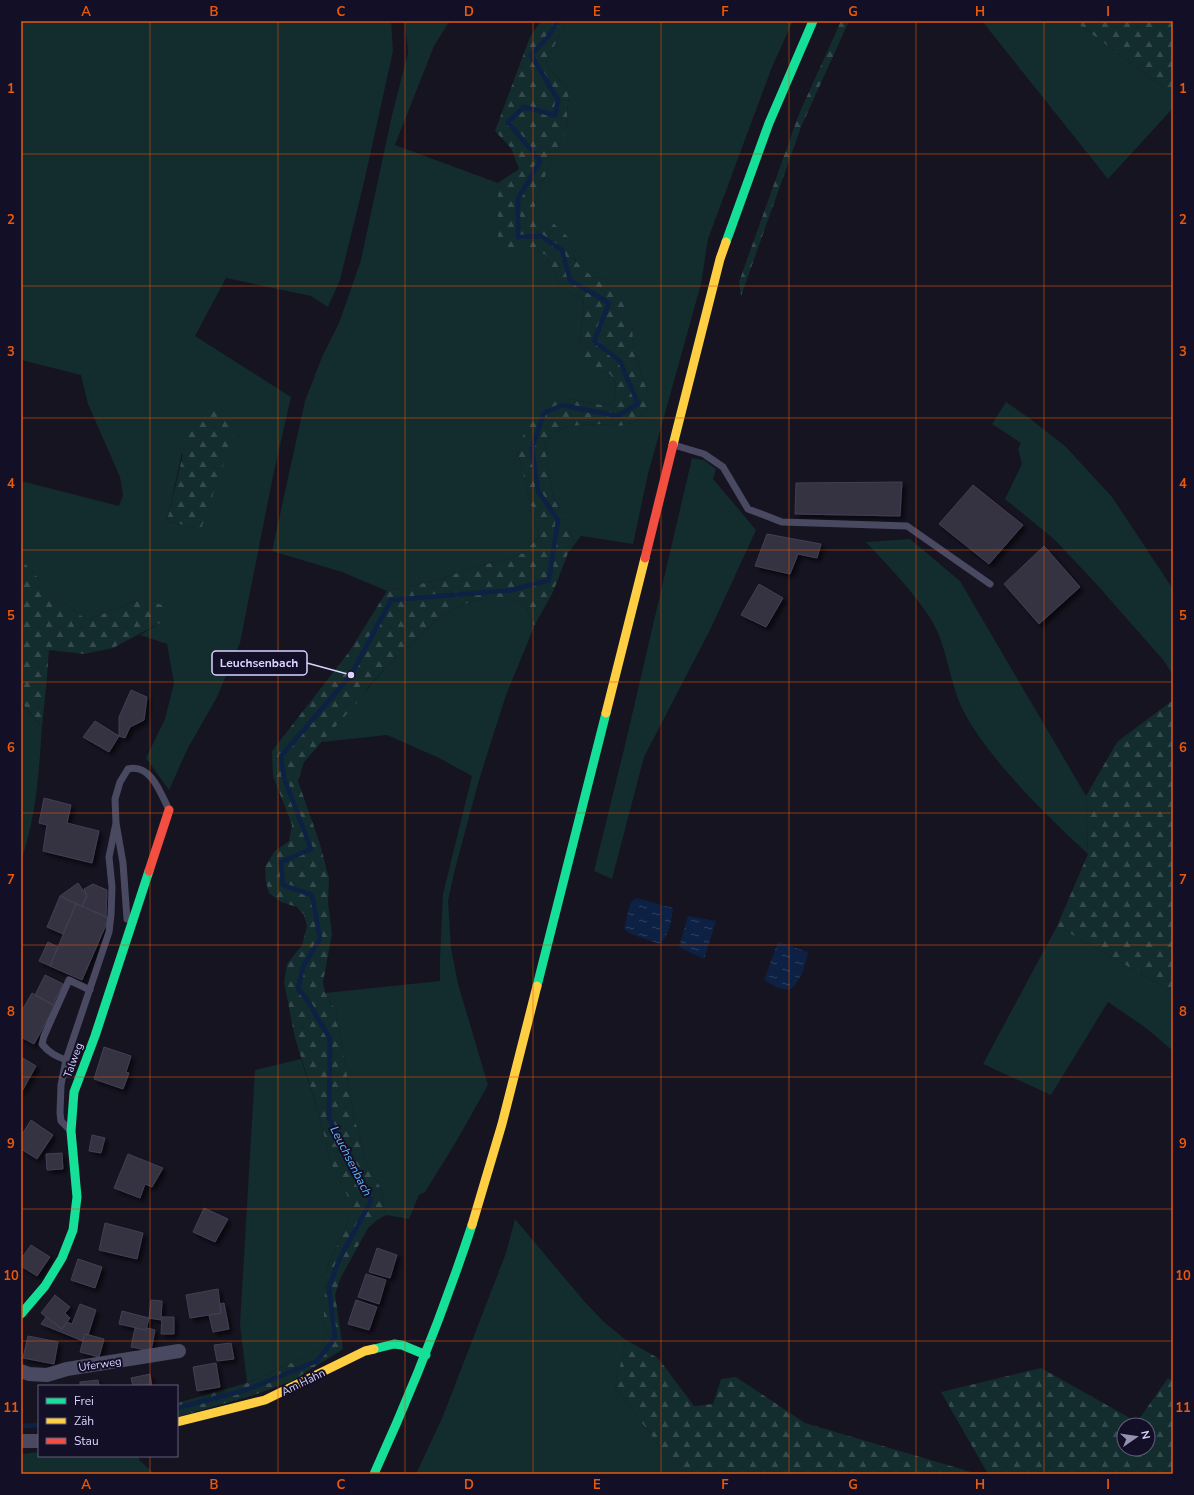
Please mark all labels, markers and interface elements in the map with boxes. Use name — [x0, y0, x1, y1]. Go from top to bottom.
text: A — [81, 3, 91, 21]
text: B — [210, 3, 219, 21]
text: C — [337, 3, 346, 21]
text: D — [464, 3, 474, 21]
text: E — [593, 3, 601, 21]
text: F — [721, 3, 729, 21]
text: G — [848, 3, 858, 21]
text: H — [975, 3, 985, 21]
text: I — [1106, 3, 1110, 21]
text: 1 — [7, 80, 15, 98]
text: 1 — [1179, 80, 1187, 98]
text: 2 — [7, 211, 15, 229]
text: 2 — [1179, 211, 1187, 229]
text: 3 — [7, 343, 15, 361]
text: 3 — [1179, 343, 1187, 361]
text: 4 — [7, 475, 15, 493]
text: 4 — [1179, 475, 1187, 493]
text: 5 — [7, 607, 15, 625]
text: 5 — [1179, 607, 1187, 625]
callout: Leuchsenbach — [212, 651, 307, 675]
text: Leuchsenbach — [220, 655, 298, 671]
text: 6 — [7, 739, 15, 757]
text: 6 — [1179, 739, 1187, 757]
text: 7 — [7, 871, 15, 889]
text: 7 — [1179, 871, 1187, 889]
text: 8 — [7, 1003, 15, 1021]
text: 8 — [1179, 1003, 1187, 1021]
street label: Talweg — [60, 1041, 87, 1080]
water label: Leuchsenbach — [326, 1123, 376, 1199]
text: 9 — [7, 1135, 15, 1153]
text: 9 — [1179, 1135, 1187, 1153]
text: 10 — [3, 1267, 19, 1285]
text: 10 — [1175, 1267, 1191, 1285]
street label: Uferweg — [78, 1354, 123, 1375]
street label: Am Hahn — [279, 1365, 328, 1399]
legend — [38, 1385, 178, 1457]
text: Frei — [74, 1393, 94, 1409]
text: 11 — [3, 1399, 19, 1417]
text: 11 — [1175, 1399, 1191, 1417]
text: Zäh — [74, 1413, 94, 1429]
north arrow — [1116, 1417, 1156, 1457]
text: N — [1137, 1429, 1153, 1441]
text: Stau — [74, 1433, 99, 1449]
text: A — [81, 1476, 91, 1494]
text: B — [210, 1476, 219, 1494]
text: C — [337, 1476, 346, 1494]
text: D — [464, 1476, 474, 1494]
text: E — [593, 1476, 601, 1494]
text: F — [721, 1476, 729, 1494]
text: G — [848, 1476, 858, 1494]
text: H — [975, 1476, 985, 1494]
text: I — [1106, 1476, 1110, 1494]

